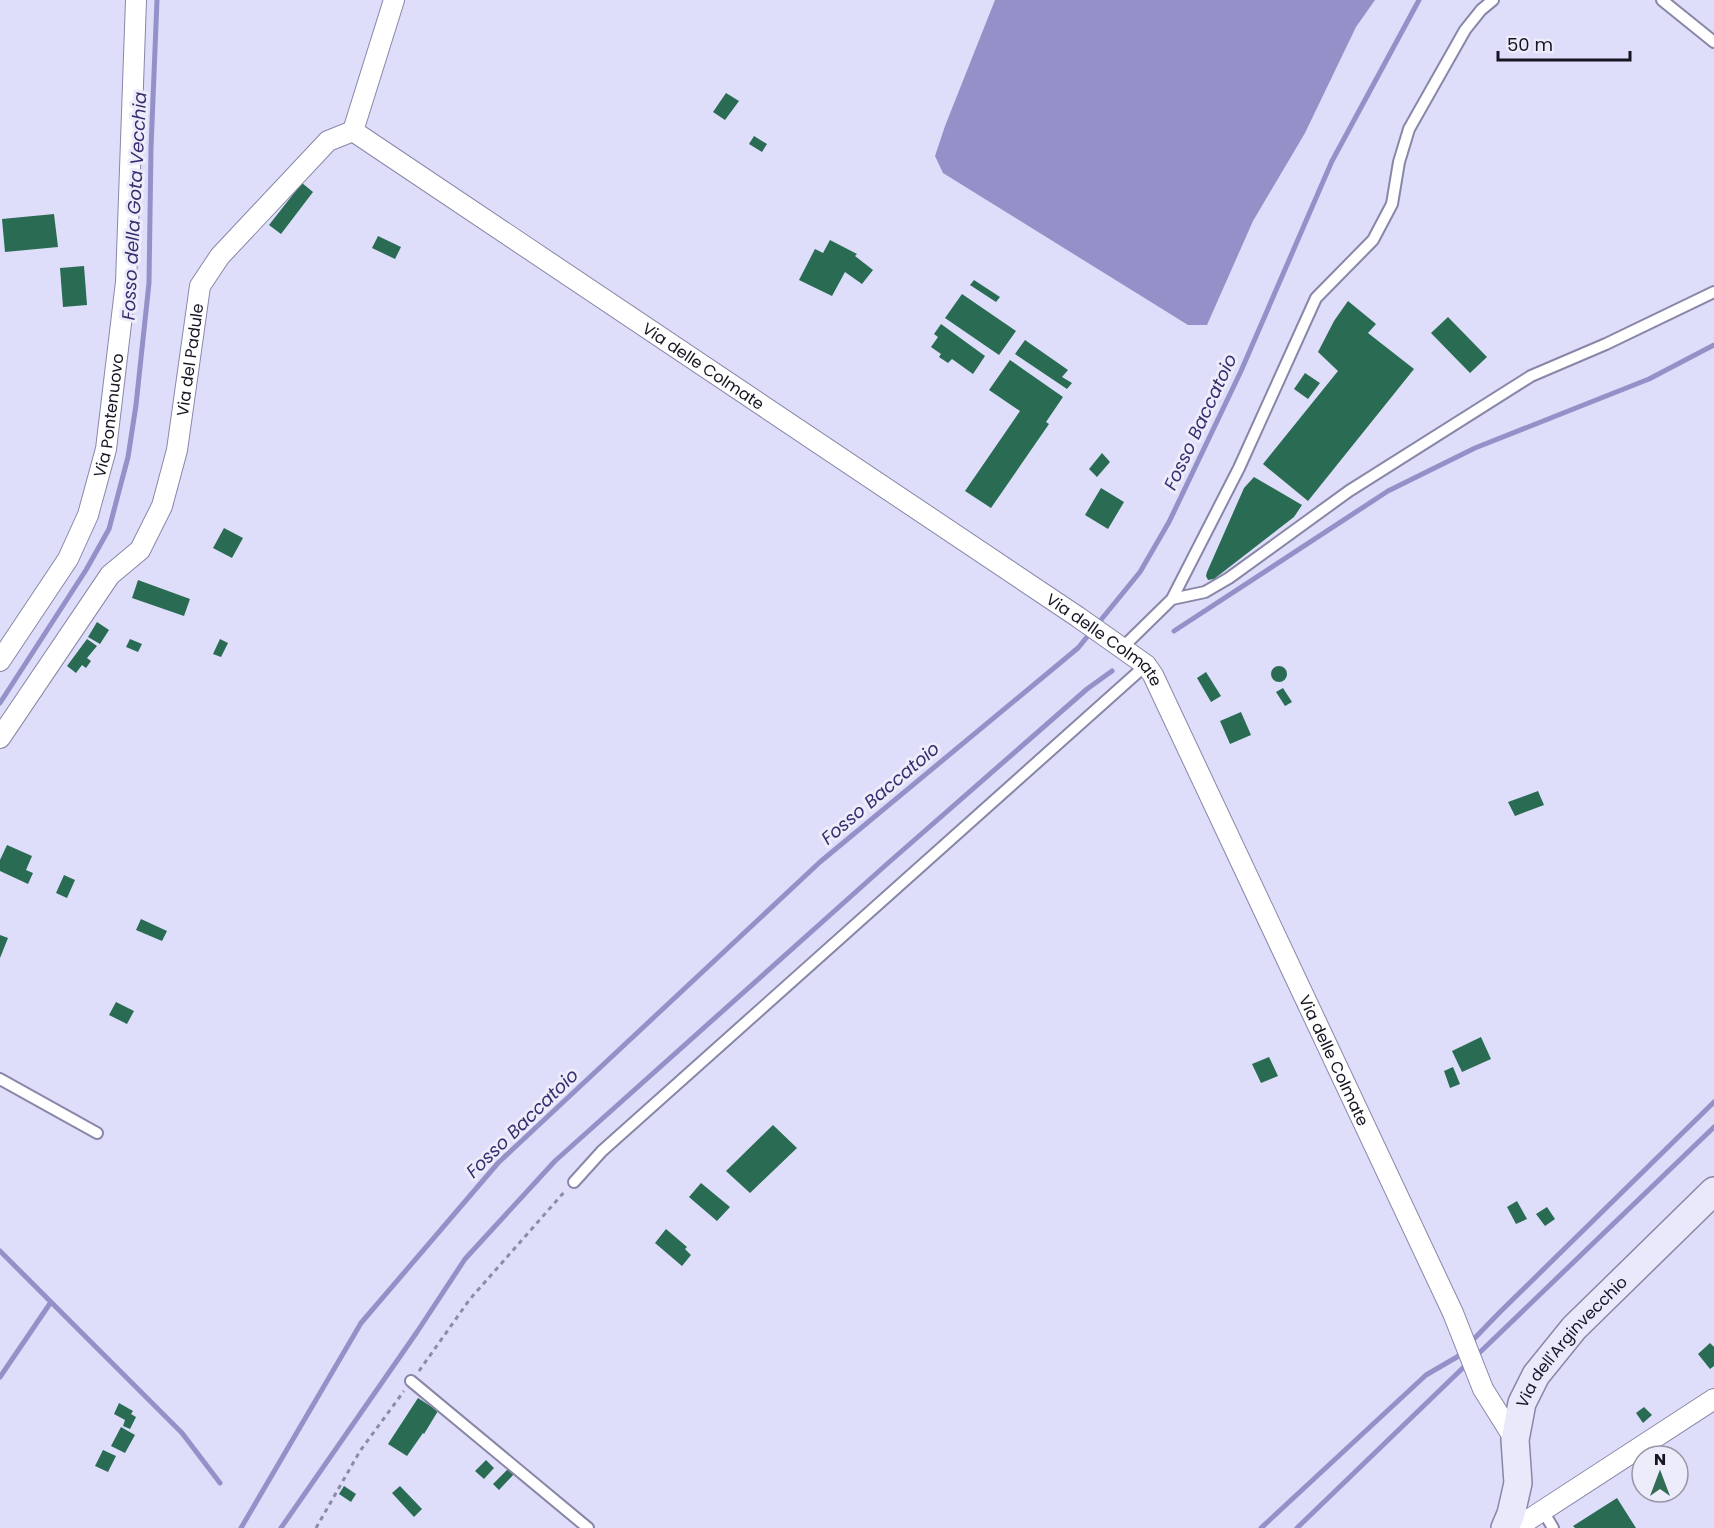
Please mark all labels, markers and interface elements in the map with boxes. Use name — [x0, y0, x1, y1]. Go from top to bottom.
scale bar — [1498, 24, 1630, 62]
text: 50 m — [1507, 32, 1553, 57]
water label: Fosso della Gota Vecchia — [116, 91, 152, 321]
street label: Via del Padule — [170, 302, 209, 418]
street label: Via delle Colmate — [638, 317, 769, 415]
water label: Fosso Baccatoio — [1157, 350, 1243, 494]
street label: Via Pontenuovo — [87, 352, 129, 480]
street label: Via delle Colmate — [1042, 587, 1168, 690]
water label: Fosso Baccatoio — [815, 736, 945, 850]
street label: Via delle Colmate — [1293, 991, 1375, 1130]
water label: Fosso Baccatoio — [460, 1063, 584, 1183]
street label: Via dell'Arginvecchio — [1510, 1271, 1632, 1411]
north arrow — [1630, 1444, 1690, 1504]
text: N — [1654, 1448, 1666, 1471]

